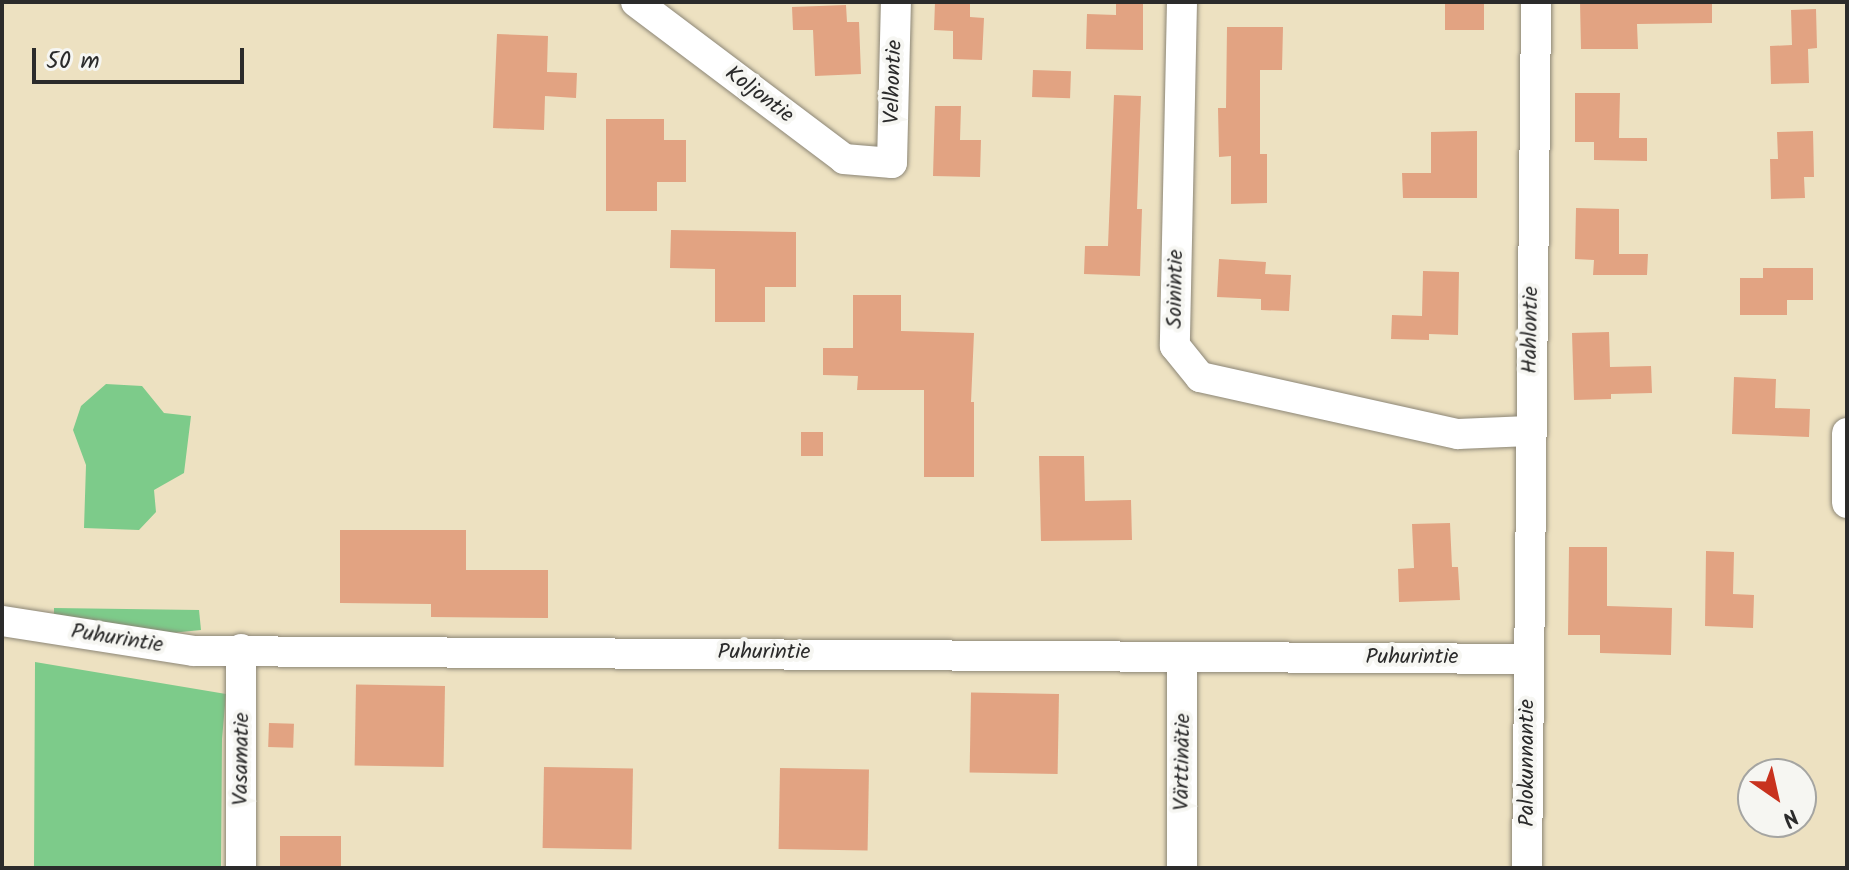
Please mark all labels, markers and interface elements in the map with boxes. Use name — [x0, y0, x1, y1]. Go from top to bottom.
scale bar — [36, 32, 248, 82]
street label: Velhontie — [879, 40, 909, 124]
text: 50 m — [46, 42, 100, 81]
street label: Koljontie — [719, 61, 799, 129]
street label: Soinintie — [1162, 249, 1190, 329]
street label: Hahlontie — [1517, 286, 1545, 374]
street label: Puhurintie — [69, 619, 165, 659]
street label: Puhurintie — [718, 640, 810, 666]
street label: Puhurintie — [1366, 645, 1458, 671]
street label: Palokunnantie — [1515, 699, 1541, 827]
street label: Vasamatie — [228, 712, 256, 806]
street label: Värttinätie — [1169, 713, 1197, 811]
north arrow — [1737, 758, 1817, 838]
text: N — [1774, 798, 1805, 835]

